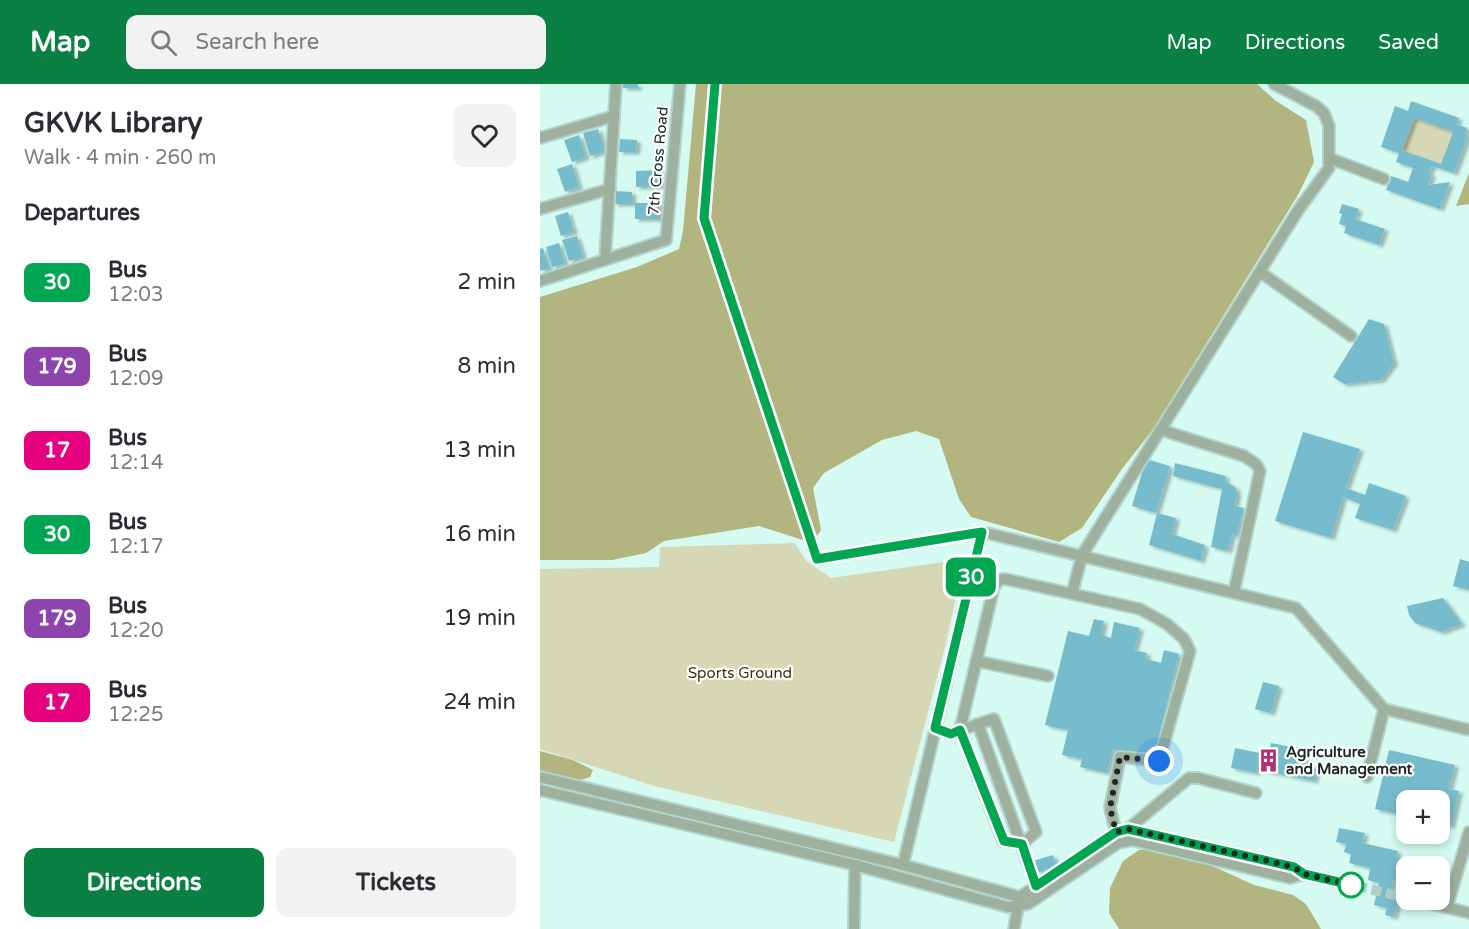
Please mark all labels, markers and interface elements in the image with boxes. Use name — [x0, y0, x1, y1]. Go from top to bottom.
search box — [126, 15, 546, 69]
text: Map — [30, 25, 90, 59]
icon: search — [147, 26, 180, 59]
text: Search here — [195, 29, 319, 55]
text: Map — [1166, 30, 1212, 55]
text: Directions — [1245, 30, 1345, 55]
text: Saved — [1378, 30, 1439, 55]
button: heart — [453, 104, 516, 167]
text: GKVK Library — [24, 106, 202, 140]
street label: 7th Cross Road — [644, 106, 672, 216]
text: Walk · 4 min · 260 m — [24, 146, 216, 170]
text: Departures — [24, 200, 140, 226]
text: Bus — [108, 257, 147, 283]
text: 2 min — [457, 269, 516, 295]
text: 30 — [44, 270, 70, 295]
text: 12:03 — [108, 283, 163, 307]
text: Bus — [108, 341, 147, 367]
text: 8 min — [457, 353, 516, 379]
text: 179 — [37, 354, 77, 379]
text: 12:09 — [108, 367, 163, 391]
text: Bus — [108, 425, 147, 451]
text: 13 min — [444, 437, 516, 463]
text: 17 — [44, 438, 70, 463]
text: 12:14 — [108, 451, 163, 475]
text: Bus — [108, 509, 147, 535]
text: 16 min — [444, 521, 516, 547]
text: 30 — [44, 522, 70, 547]
text: 12:17 — [108, 535, 163, 559]
line badge: 30 — [944, 558, 998, 596]
text: 30 — [958, 565, 984, 590]
text: Bus — [108, 593, 147, 619]
text: 19 min — [444, 605, 516, 631]
text: 179 — [37, 606, 77, 631]
text: 12:20 — [108, 619, 163, 643]
park label: Sports Ground — [688, 664, 792, 682]
text: Bus — [108, 677, 147, 703]
text: 24 min — [444, 689, 516, 715]
text: 17 — [44, 690, 70, 715]
text: 12:25 — [108, 703, 163, 727]
place label: Agriculture and Management — [1286, 743, 1413, 779]
your location — [1144, 746, 1174, 776]
building icon: Agriculture and Management — [1255, 748, 1281, 774]
map controls — [1396, 790, 1450, 910]
button: + — [1396, 790, 1450, 844]
button: Directions — [24, 848, 264, 917]
button: Tickets — [276, 848, 516, 917]
button: − — [1396, 856, 1450, 910]
unlabelled marker — [1338, 872, 1364, 898]

